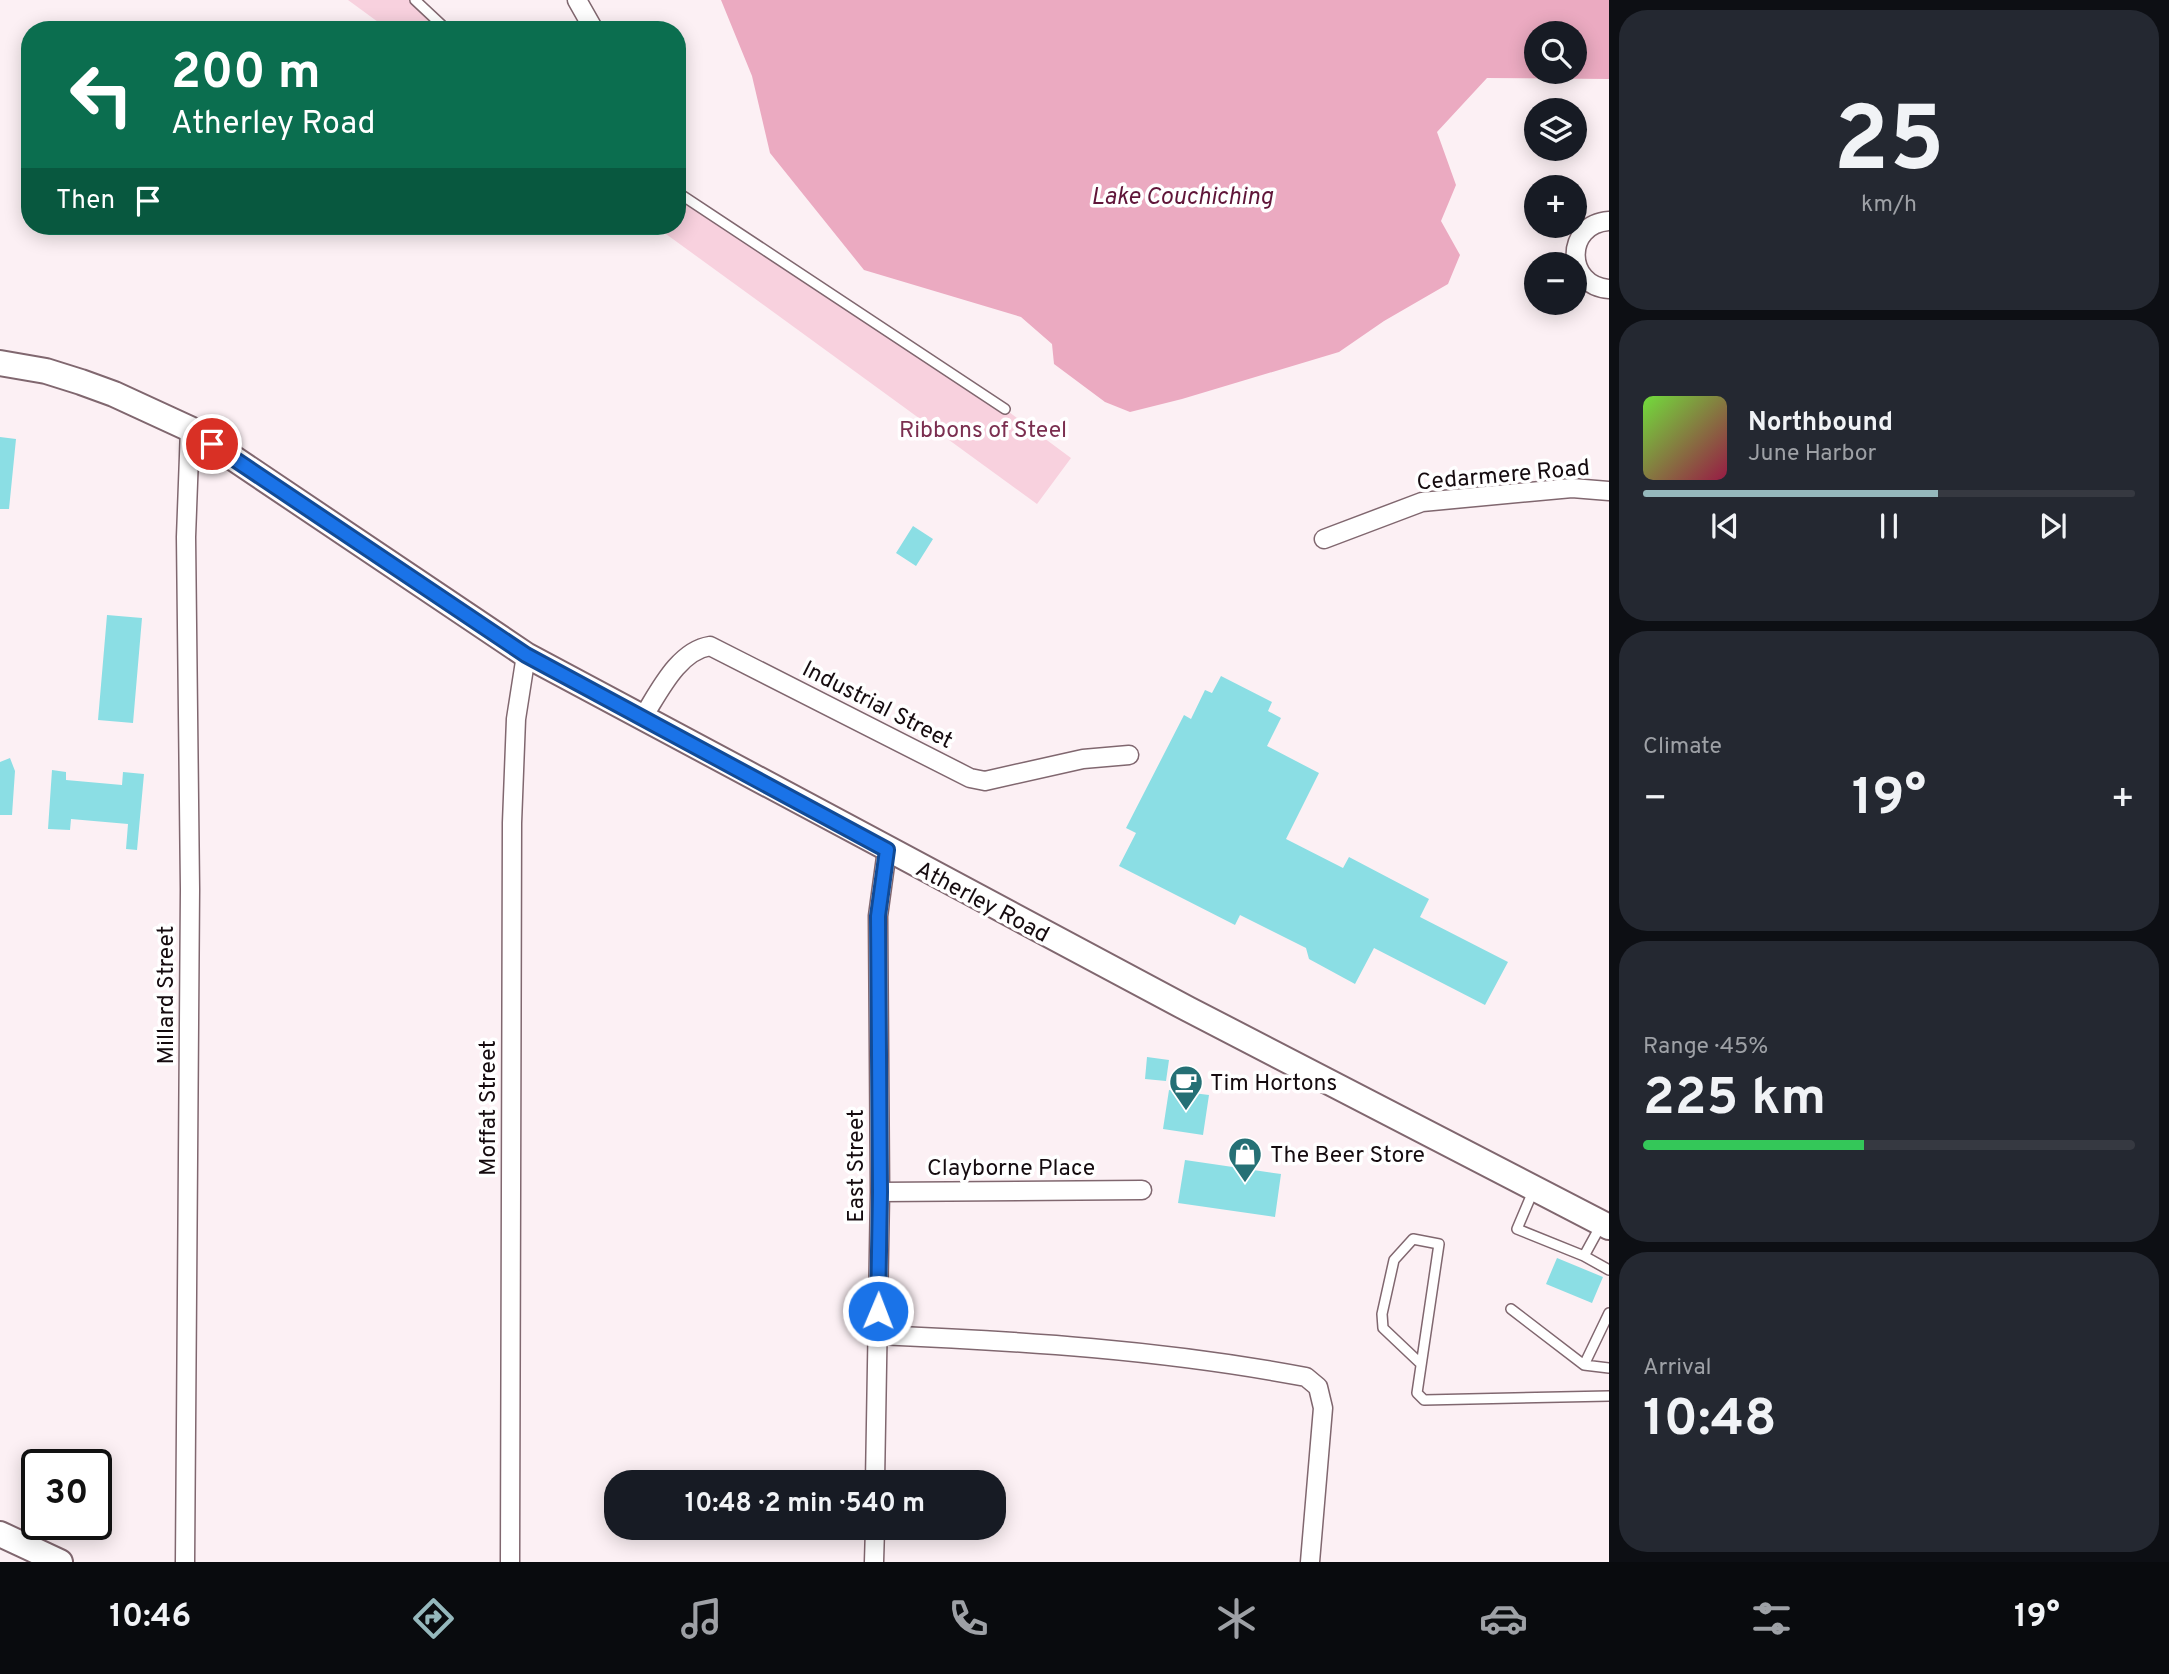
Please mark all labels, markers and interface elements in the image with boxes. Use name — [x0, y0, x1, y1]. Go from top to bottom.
map controls — [1524, 21, 1587, 315]
button: search — [1524, 21, 1587, 84]
text: 200 m — [171, 44, 321, 106]
icon: left — [56, 49, 147, 140]
text: 25 — [1833, 88, 1945, 203]
button: layers — [1524, 98, 1587, 161]
text: Atherley Road — [171, 105, 376, 145]
button: + — [1524, 175, 1587, 238]
icon: arrive — [129, 182, 167, 220]
water label: Lake Couchiching — [1091, 183, 1274, 213]
text: Then — [56, 185, 115, 218]
text: km/h — [1861, 191, 1917, 220]
button: − — [1524, 252, 1587, 315]
text: Northbound — [1748, 407, 1893, 440]
pin — [182, 414, 242, 474]
park label: Ribbons of Steel — [899, 417, 1067, 446]
icon: arrive — [193, 425, 231, 463]
text: June Harbor — [1748, 440, 1876, 469]
street label: Cedarmere Road — [1415, 454, 1591, 499]
icon: previous — [1706, 507, 1744, 545]
icon: pause — [1870, 507, 1908, 545]
icon: next — [2034, 507, 2072, 545]
street label: Industrial Street — [797, 656, 957, 757]
text: Climate — [1643, 733, 1722, 762]
text: 19° — [1852, 767, 1926, 833]
text: − — [1643, 776, 1668, 825]
text: + — [2110, 776, 2135, 825]
street label: Atherley Road — [910, 856, 1054, 951]
street label: Millard Street — [153, 926, 182, 1064]
text: Range · 45% — [1643, 1033, 1768, 1062]
street label: Moffat Street — [475, 1040, 504, 1176]
cafe icon: Tim Hortons — [1167, 1063, 1205, 1112]
text: 225 km — [1643, 1067, 1826, 1133]
place label: Tim Hortons — [1210, 1070, 1337, 1099]
street label: East Street — [843, 1109, 872, 1223]
shop icon: The Beer Store — [1226, 1135, 1264, 1184]
place label: The Beer Store — [1270, 1142, 1425, 1171]
street label: Clayborne Place — [927, 1155, 1095, 1184]
position arrow — [841, 1274, 915, 1348]
text: Arrival — [1643, 1354, 1712, 1383]
text: 10:48 — [1643, 1388, 1777, 1454]
speed limit sign: 30 — [21, 1449, 112, 1540]
text: 10:48 · 2 min · 540 m — [685, 1488, 925, 1521]
icon: directions — [409, 1594, 458, 1643]
icon: music — [677, 1594, 726, 1643]
icon: phone — [944, 1594, 993, 1643]
icon: climate — [1212, 1594, 1261, 1643]
icon: car — [1479, 1594, 1528, 1643]
icon: filters — [1747, 1594, 1796, 1643]
text: 10:46 — [109, 1598, 191, 1638]
text: 19° — [2014, 1598, 2060, 1638]

